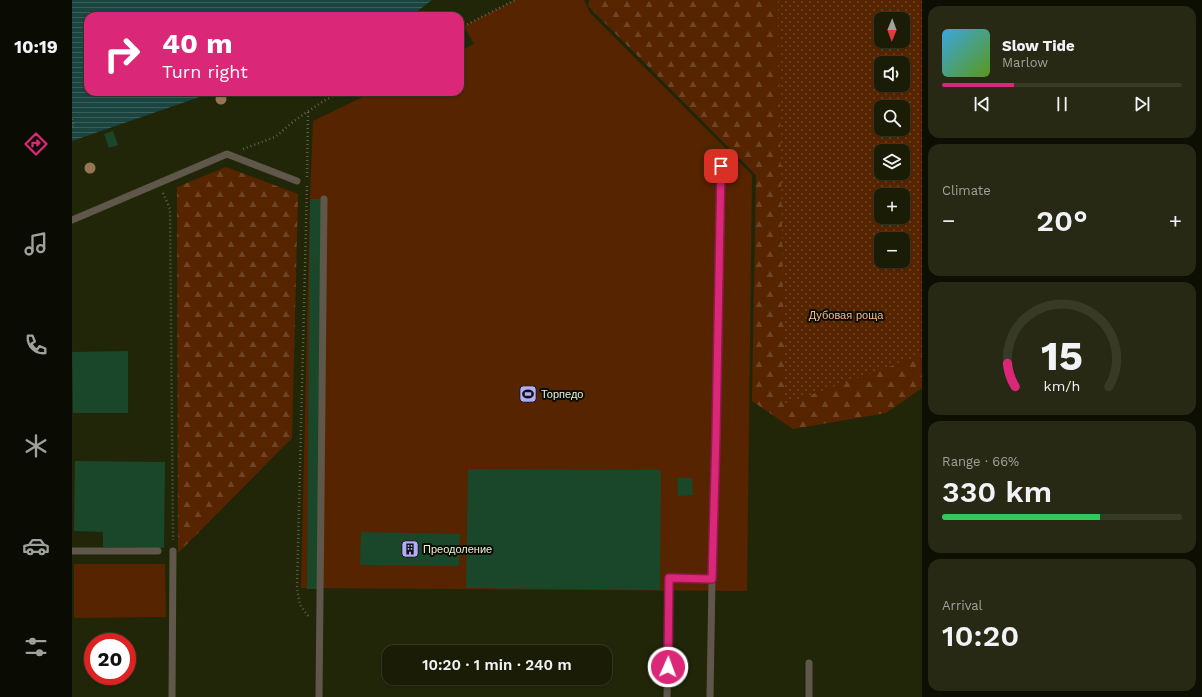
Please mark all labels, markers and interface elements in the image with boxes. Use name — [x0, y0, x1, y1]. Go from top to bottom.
north arrow — [874, 12, 910, 48]
map controls — [874, 12, 910, 268]
text: 40 m — [162, 27, 232, 60]
icon: right — [96, 28, 148, 80]
text: 10:19 — [14, 36, 58, 57]
text: Slow Tide — [1002, 37, 1075, 55]
text: Marlow — [1002, 55, 1048, 70]
button: sound — [874, 56, 910, 92]
text: Turn right — [162, 61, 248, 82]
icon: previous — [971, 93, 993, 115]
icon: pause — [1051, 93, 1073, 115]
icon: next — [1131, 93, 1153, 115]
button: search — [874, 100, 910, 136]
icon: directions — [22, 130, 50, 158]
button: layers — [874, 144, 910, 180]
pin — [704, 149, 738, 183]
icon: arrive — [710, 155, 732, 177]
text: Climate — [942, 183, 991, 198]
button: + — [874, 188, 910, 224]
text: 20° — [1036, 203, 1088, 238]
text: − — [942, 208, 955, 233]
text: + — [1169, 208, 1182, 233]
icon: music — [22, 230, 50, 258]
button: − — [874, 232, 910, 268]
park label: Дубовая роща — [809, 309, 884, 322]
text: 15 — [1041, 330, 1083, 379]
icon: phone — [22, 331, 50, 359]
text: km/h — [1044, 377, 1080, 393]
sports icon: Торпедо — [518, 384, 538, 404]
place label: Торпедо — [541, 388, 583, 401]
icon: climate — [22, 432, 50, 460]
text: Range · 66% — [942, 454, 1019, 469]
text: 330 km — [942, 474, 1052, 509]
icon: car — [22, 532, 50, 560]
building icon: Преодоление — [400, 539, 420, 559]
place label: Преодоление — [423, 543, 492, 556]
text: Arrival — [942, 598, 983, 613]
text: 10:20 — [942, 618, 1019, 653]
icon: filters — [22, 633, 50, 661]
speed limit sign: 20 — [84, 633, 136, 685]
position arrow — [647, 646, 689, 688]
text: 10:20 · 1 min · 240 m — [422, 656, 572, 674]

